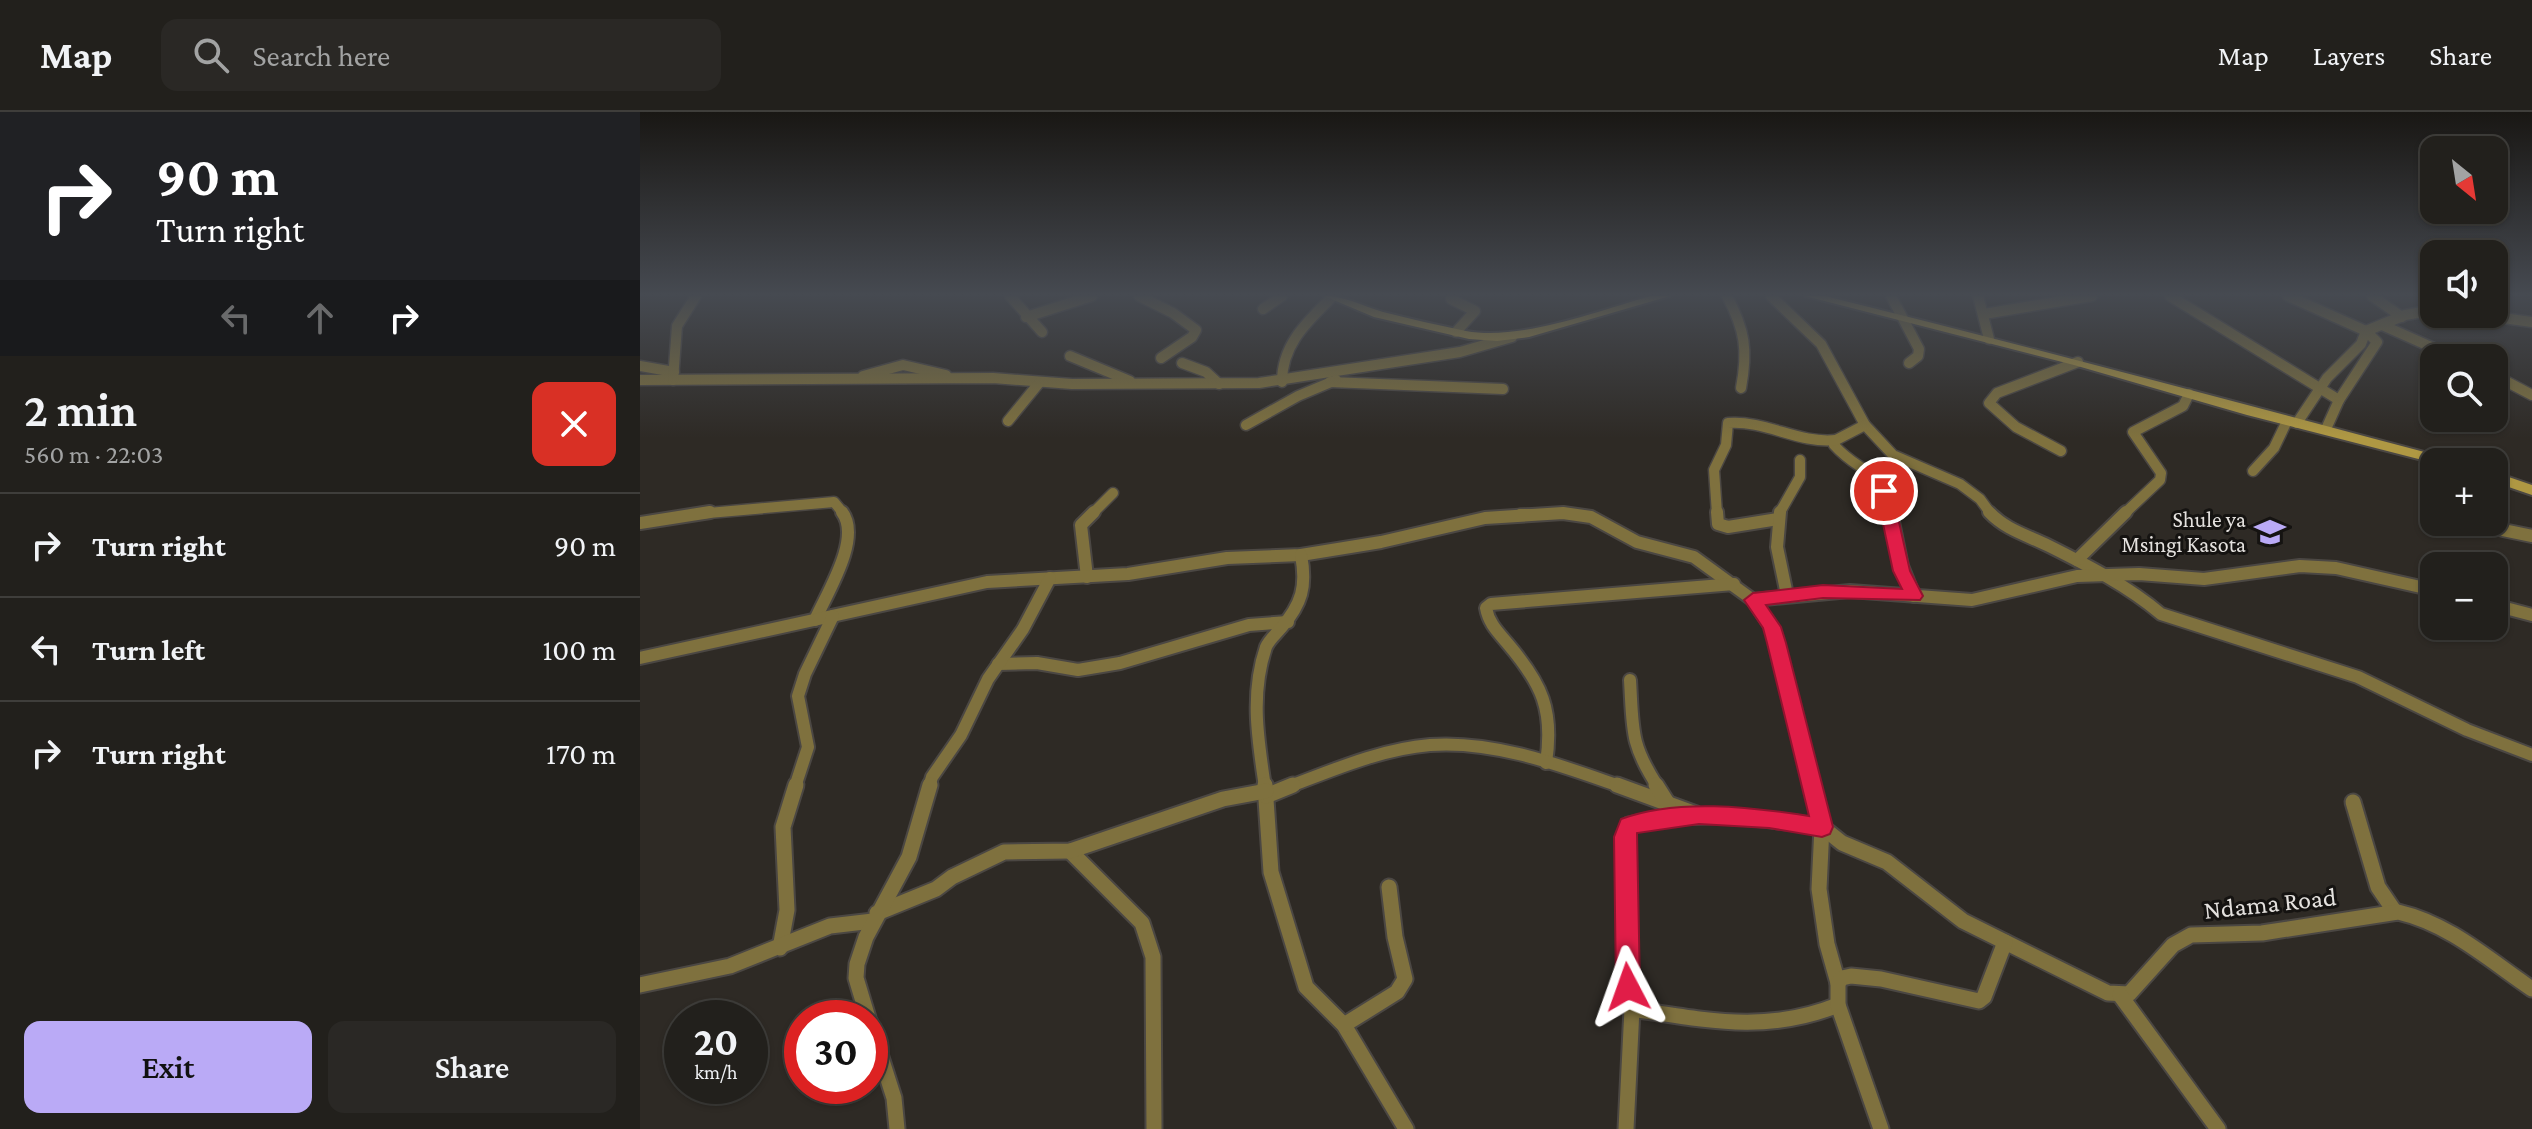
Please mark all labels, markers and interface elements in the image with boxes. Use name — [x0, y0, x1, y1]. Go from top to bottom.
search box — [161, 19, 721, 91]
icon: search — [189, 33, 233, 77]
text: Map — [40, 34, 113, 76]
text: Search here — [253, 39, 390, 72]
text: Map — [2218, 40, 2269, 71]
text: Layers — [2313, 40, 2385, 71]
text: Share — [2429, 40, 2492, 71]
north arrow — [2420, 136, 2508, 224]
map controls — [2420, 136, 2508, 640]
icon: right — [24, 144, 128, 248]
text: 90 m — [156, 145, 279, 207]
text: Turn right — [156, 210, 304, 250]
button: sound — [2420, 240, 2508, 328]
icon: left — [214, 296, 258, 340]
icon: ahead — [298, 296, 342, 340]
icon: right — [382, 296, 426, 340]
button: search — [2420, 344, 2508, 432]
button: close — [532, 382, 616, 466]
text: 2 min — [24, 383, 137, 436]
text: 560 m · 22:03 — [24, 440, 163, 469]
button: + — [2420, 448, 2508, 536]
pin — [1850, 457, 1918, 525]
icon: arrive — [1862, 469, 1906, 513]
place label: Shule ya Msingi Kasota — [2121, 507, 2246, 557]
school or university icon: Shule ya Msingi Kasota — [2253, 515, 2287, 549]
icon: right — [24, 523, 68, 567]
text: Turn right — [92, 529, 226, 562]
text: 90 m — [554, 529, 616, 562]
button: − — [2420, 552, 2508, 640]
icon: left — [24, 627, 68, 671]
text: Turn left — [92, 633, 205, 666]
text: 100 m — [542, 633, 616, 666]
icon: right — [24, 731, 68, 775]
text: Turn right — [92, 737, 226, 770]
text: 170 m — [546, 737, 616, 770]
street label: Ndama Road — [2202, 882, 2338, 925]
position arrow — [1586, 945, 1670, 1029]
speed limit sign: 30 — [784, 1000, 888, 1104]
text: 20 — [694, 1019, 738, 1064]
button: Exit — [24, 1021, 312, 1113]
button: Share — [328, 1021, 616, 1113]
text: km/h — [694, 1061, 738, 1083]

